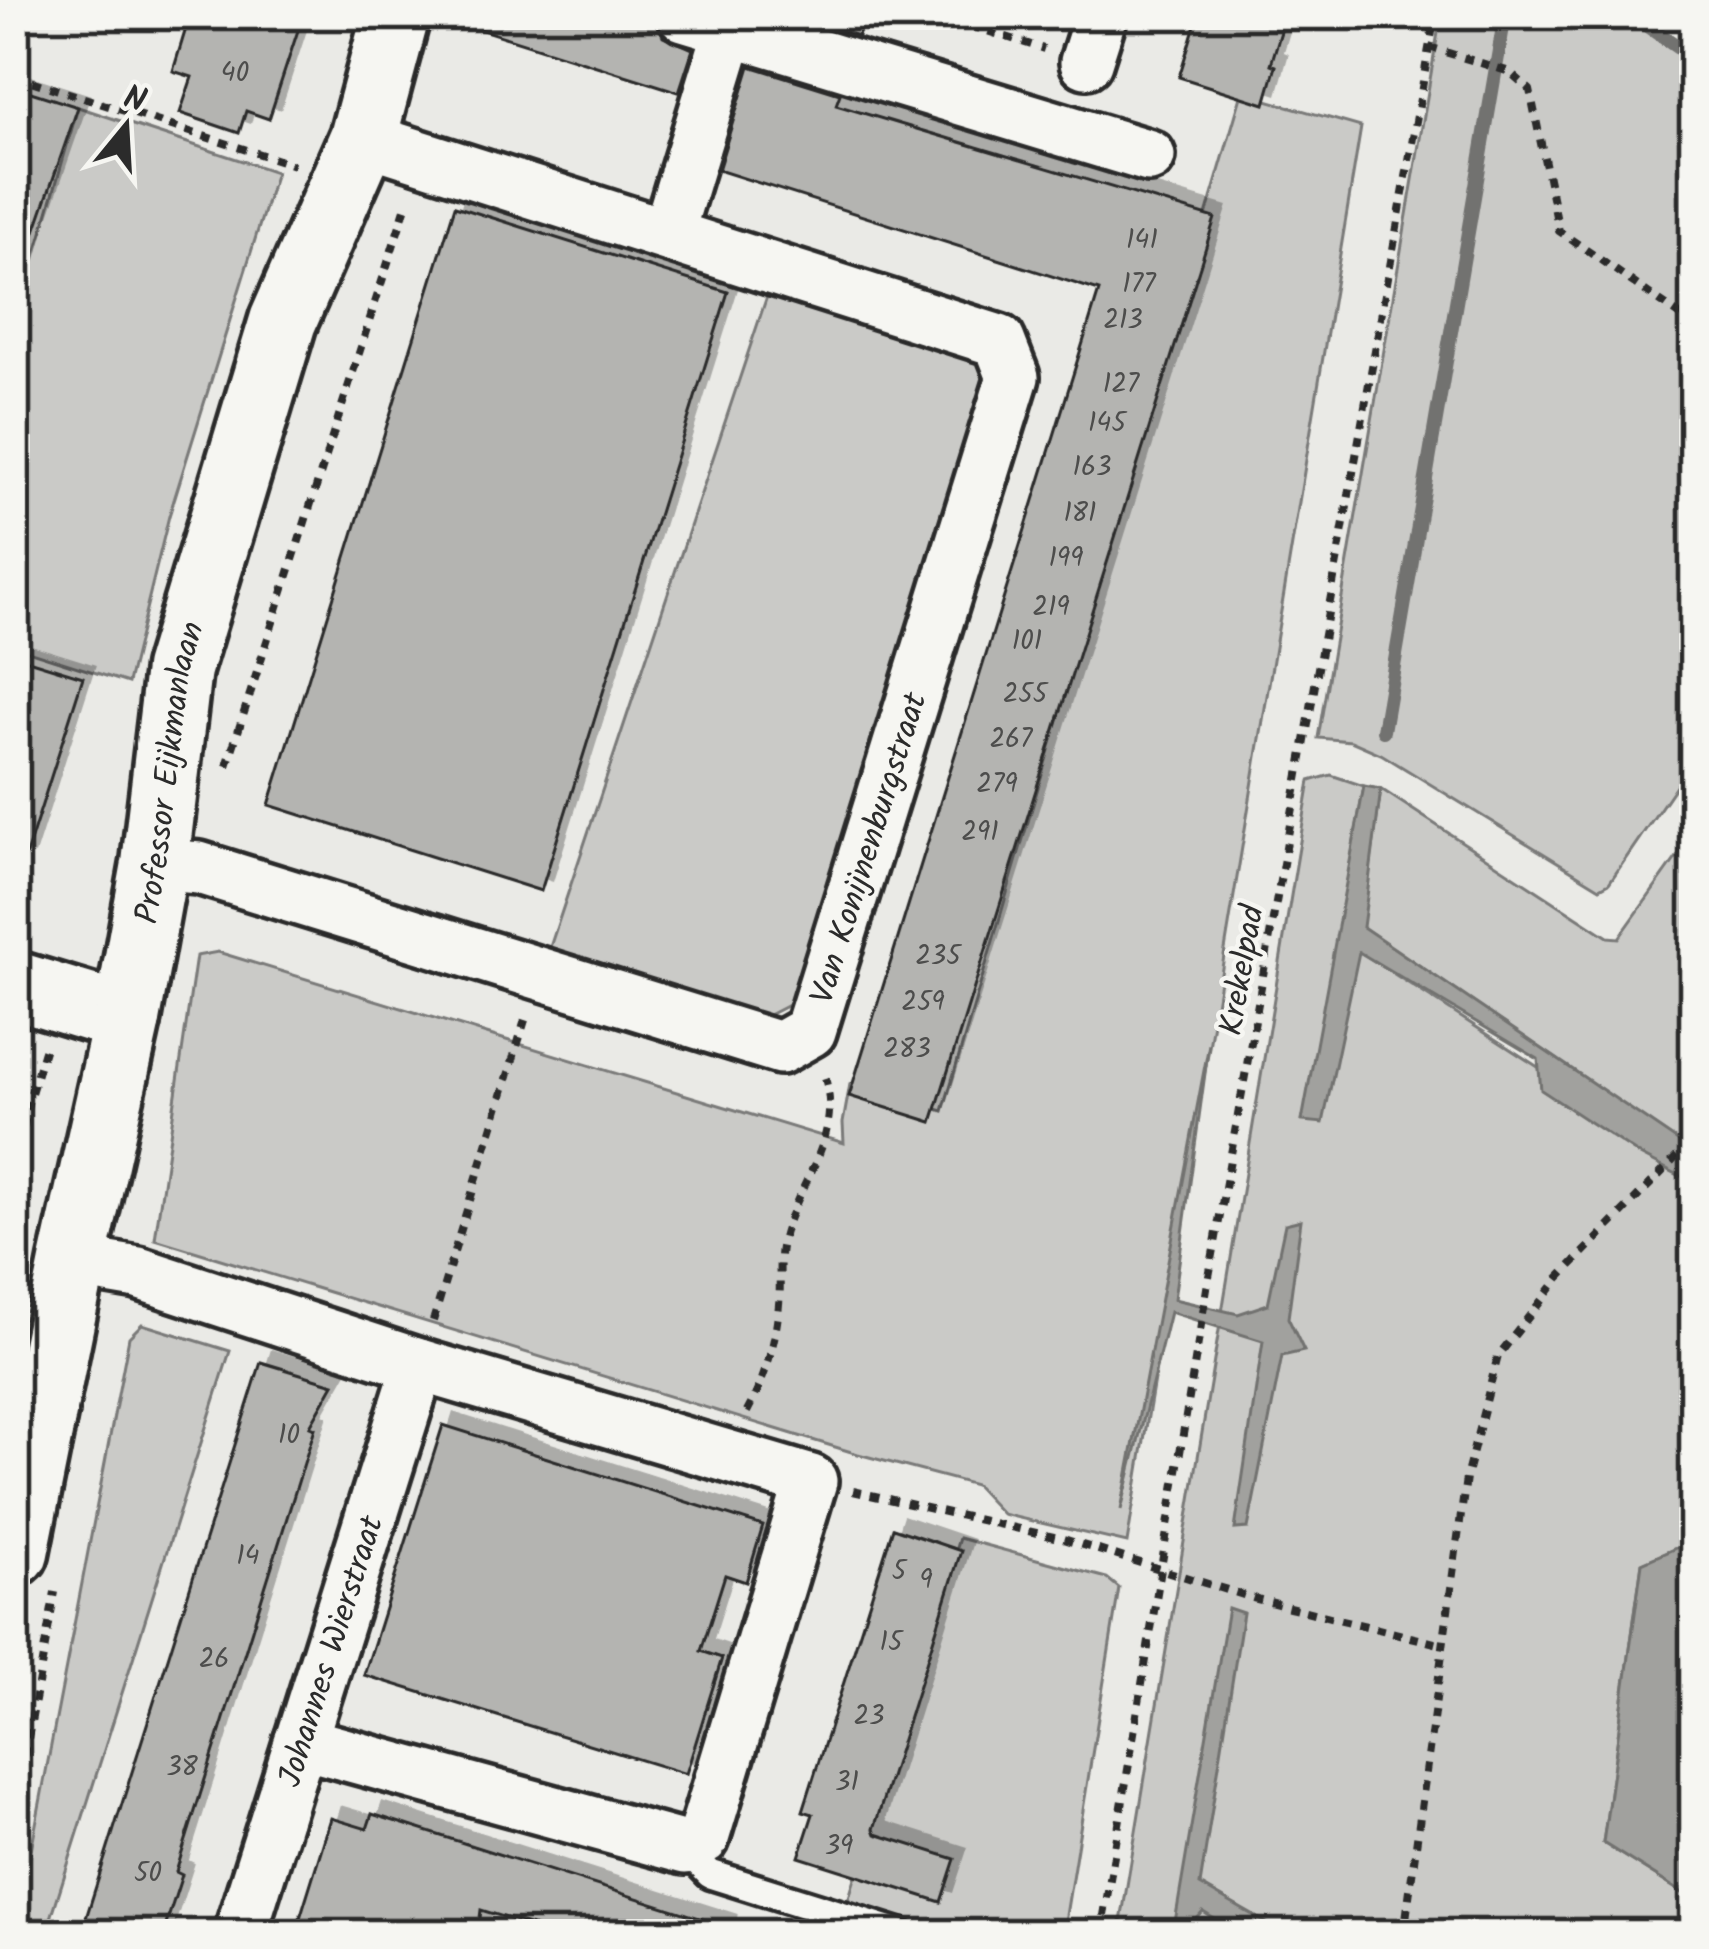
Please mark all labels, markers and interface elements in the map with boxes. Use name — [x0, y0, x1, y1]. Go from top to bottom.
house number: 40 — [221, 52, 249, 95]
north arrow — [66, 66, 186, 186]
text: N — [116, 72, 152, 129]
house number: 141 — [1126, 219, 1158, 262]
house number: 177 — [1122, 263, 1157, 306]
house number: 213 — [1103, 299, 1143, 342]
house number: 127 — [1103, 363, 1141, 406]
house number: 145 — [1088, 402, 1127, 445]
house number: 163 — [1073, 446, 1111, 489]
house number: 181 — [1063, 492, 1097, 535]
house number: 199 — [1049, 537, 1083, 580]
house number: 219 — [1032, 586, 1070, 629]
street label: Professor Eijkmanlaan — [122, 615, 221, 928]
house number: 101 — [1012, 620, 1042, 663]
house number: 255 — [1003, 673, 1049, 716]
street label: Van Konijnenburgstraat — [797, 685, 944, 1011]
house number: 267 — [989, 718, 1034, 761]
house number: 279 — [976, 763, 1018, 806]
house number: 291 — [961, 811, 999, 854]
street label: Krekelpad — [1206, 900, 1281, 1040]
house number: 235 — [915, 935, 962, 978]
house number: 259 — [901, 981, 945, 1024]
house number: 283 — [883, 1028, 931, 1071]
house number: 10 — [278, 1414, 300, 1457]
street label: Johannes Wierstraat — [265, 1508, 400, 1794]
house number: 14 — [236, 1535, 260, 1578]
house number: 5 — [892, 1550, 908, 1593]
house number: 9 — [919, 1559, 933, 1602]
house number: 15 — [880, 1621, 904, 1664]
house number: 26 — [199, 1638, 229, 1681]
house number: 23 — [853, 1695, 885, 1738]
house number: 38 — [166, 1746, 199, 1789]
house number: 31 — [835, 1761, 859, 1804]
house number: 39 — [825, 1825, 853, 1868]
house number: 50 — [134, 1852, 162, 1895]

